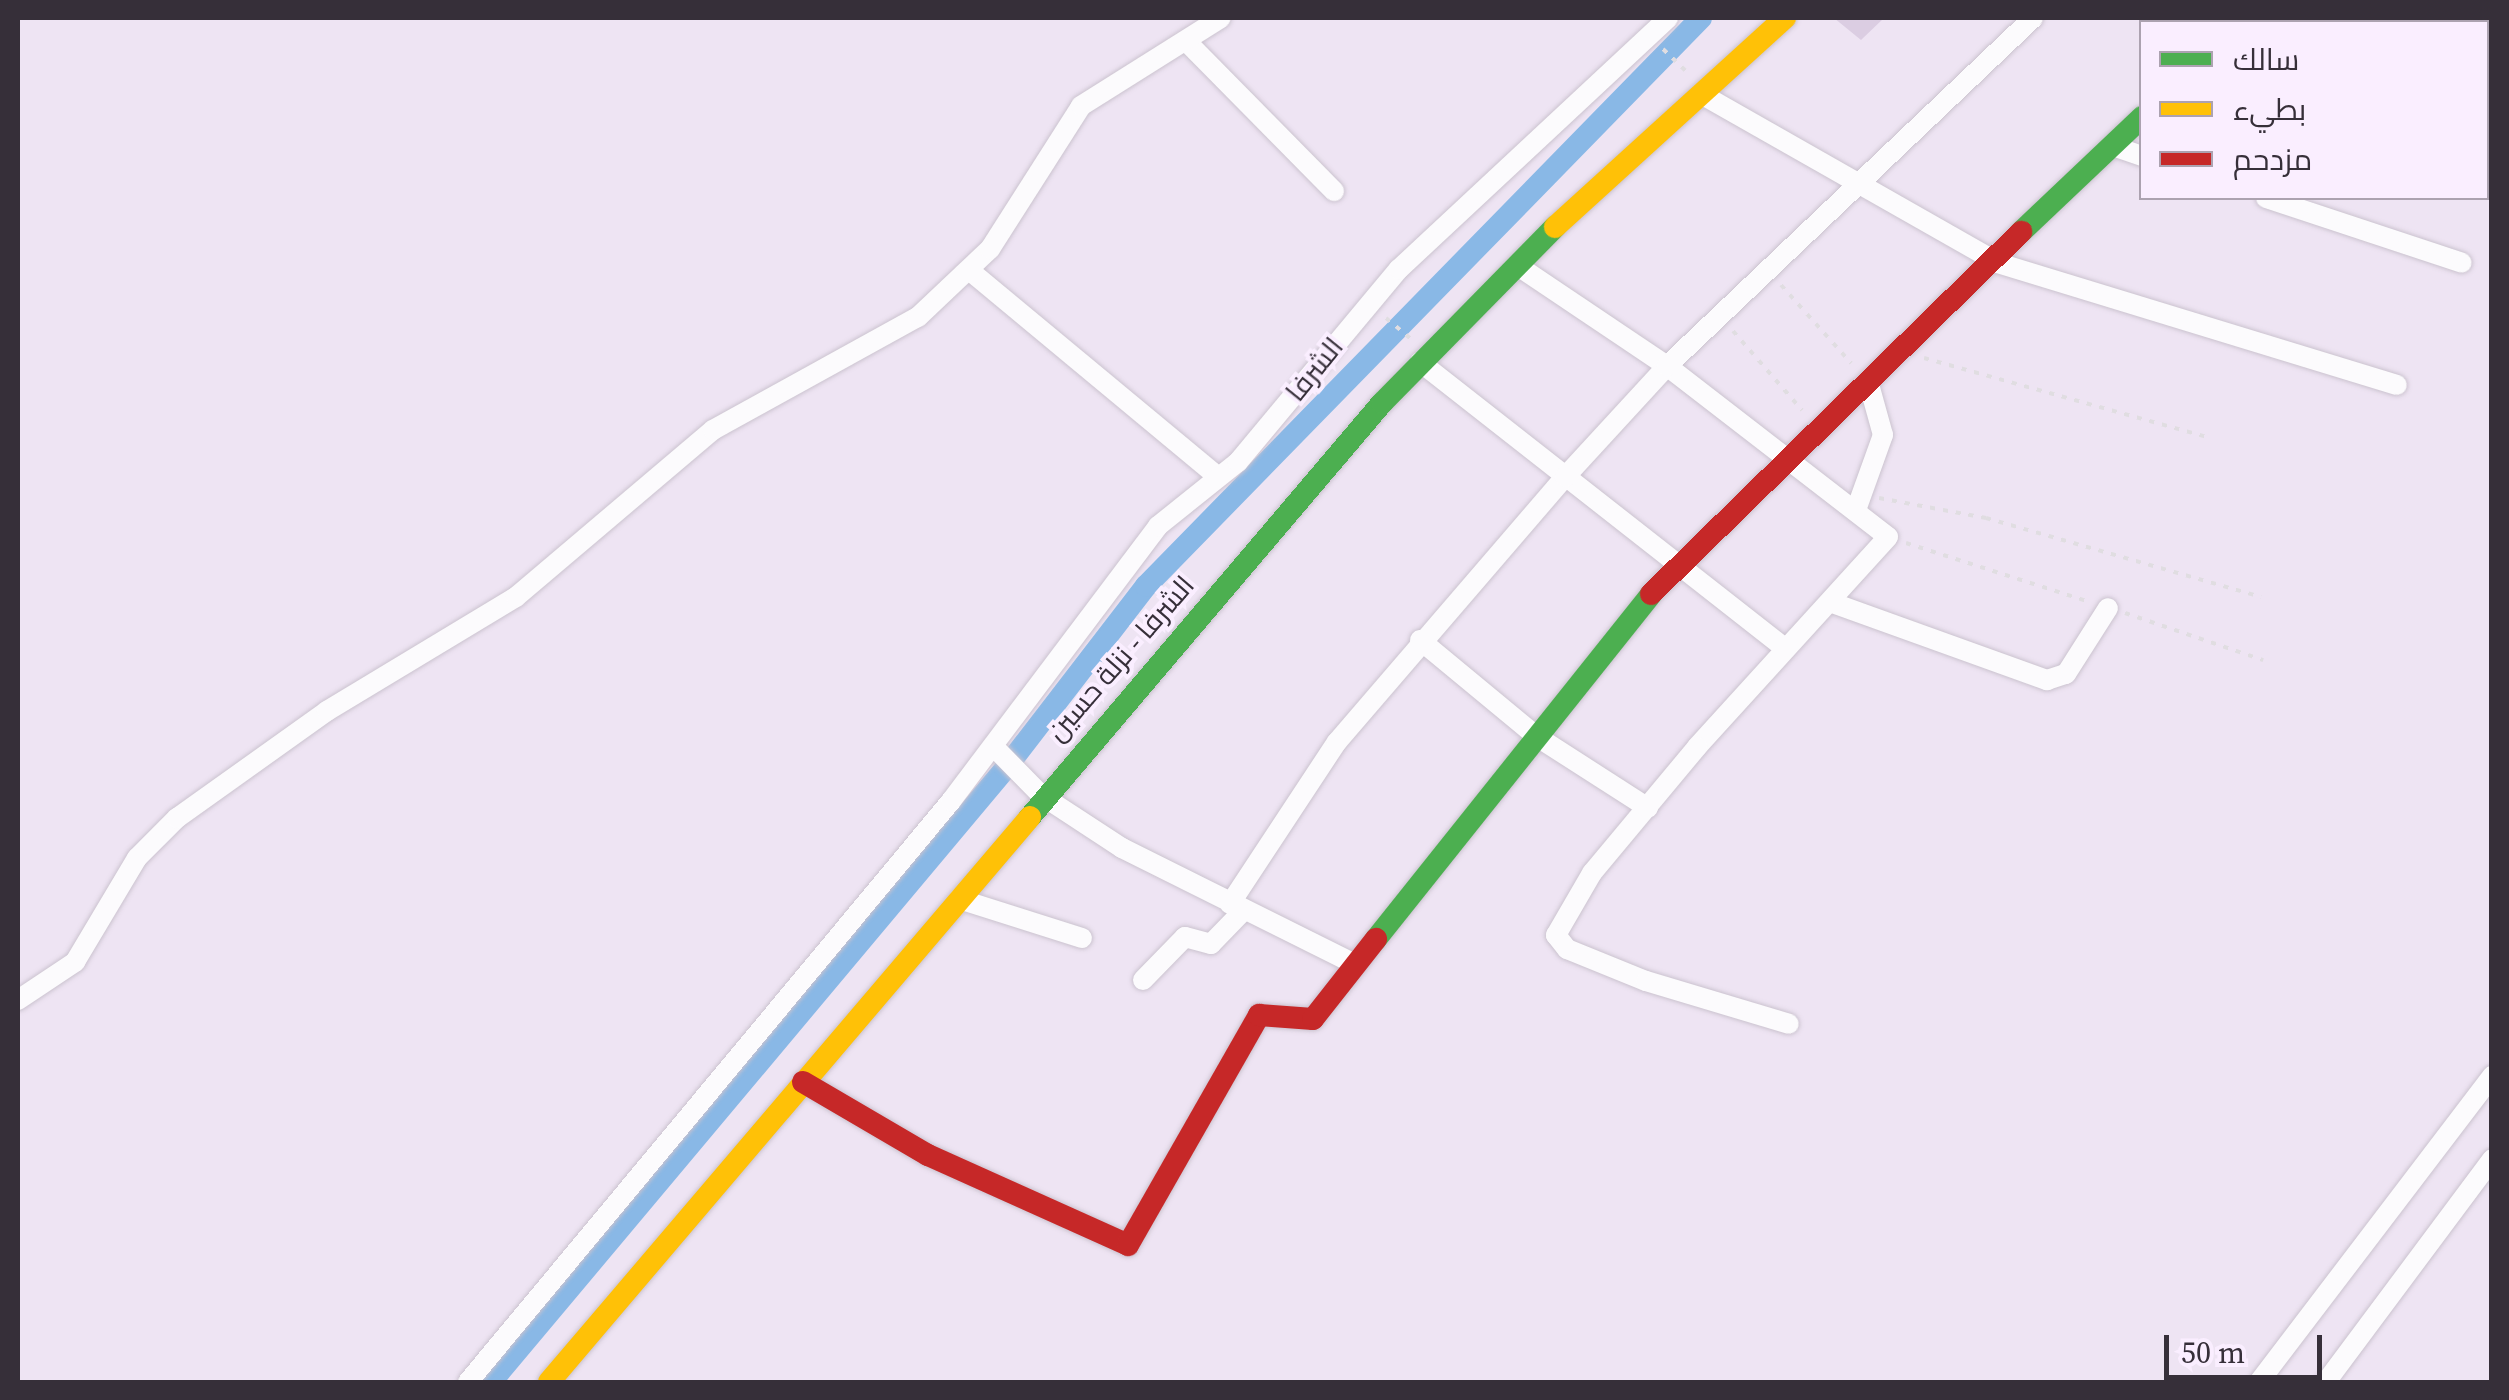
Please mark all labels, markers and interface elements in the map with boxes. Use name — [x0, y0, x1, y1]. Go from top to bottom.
legend — [2139, 20, 2489, 200]
text: سالك — [2233, 39, 2299, 80]
text: بطيء — [2233, 89, 2306, 130]
text: مزدحم — [2233, 139, 2312, 180]
street label: الشرفا — [1278, 330, 1350, 408]
street label: الشرفا - نزلة حسين — [1039, 568, 1201, 748]
scale bar — [2169, 1315, 2326, 1377]
text: 50 m — [2181, 1332, 2245, 1373]

